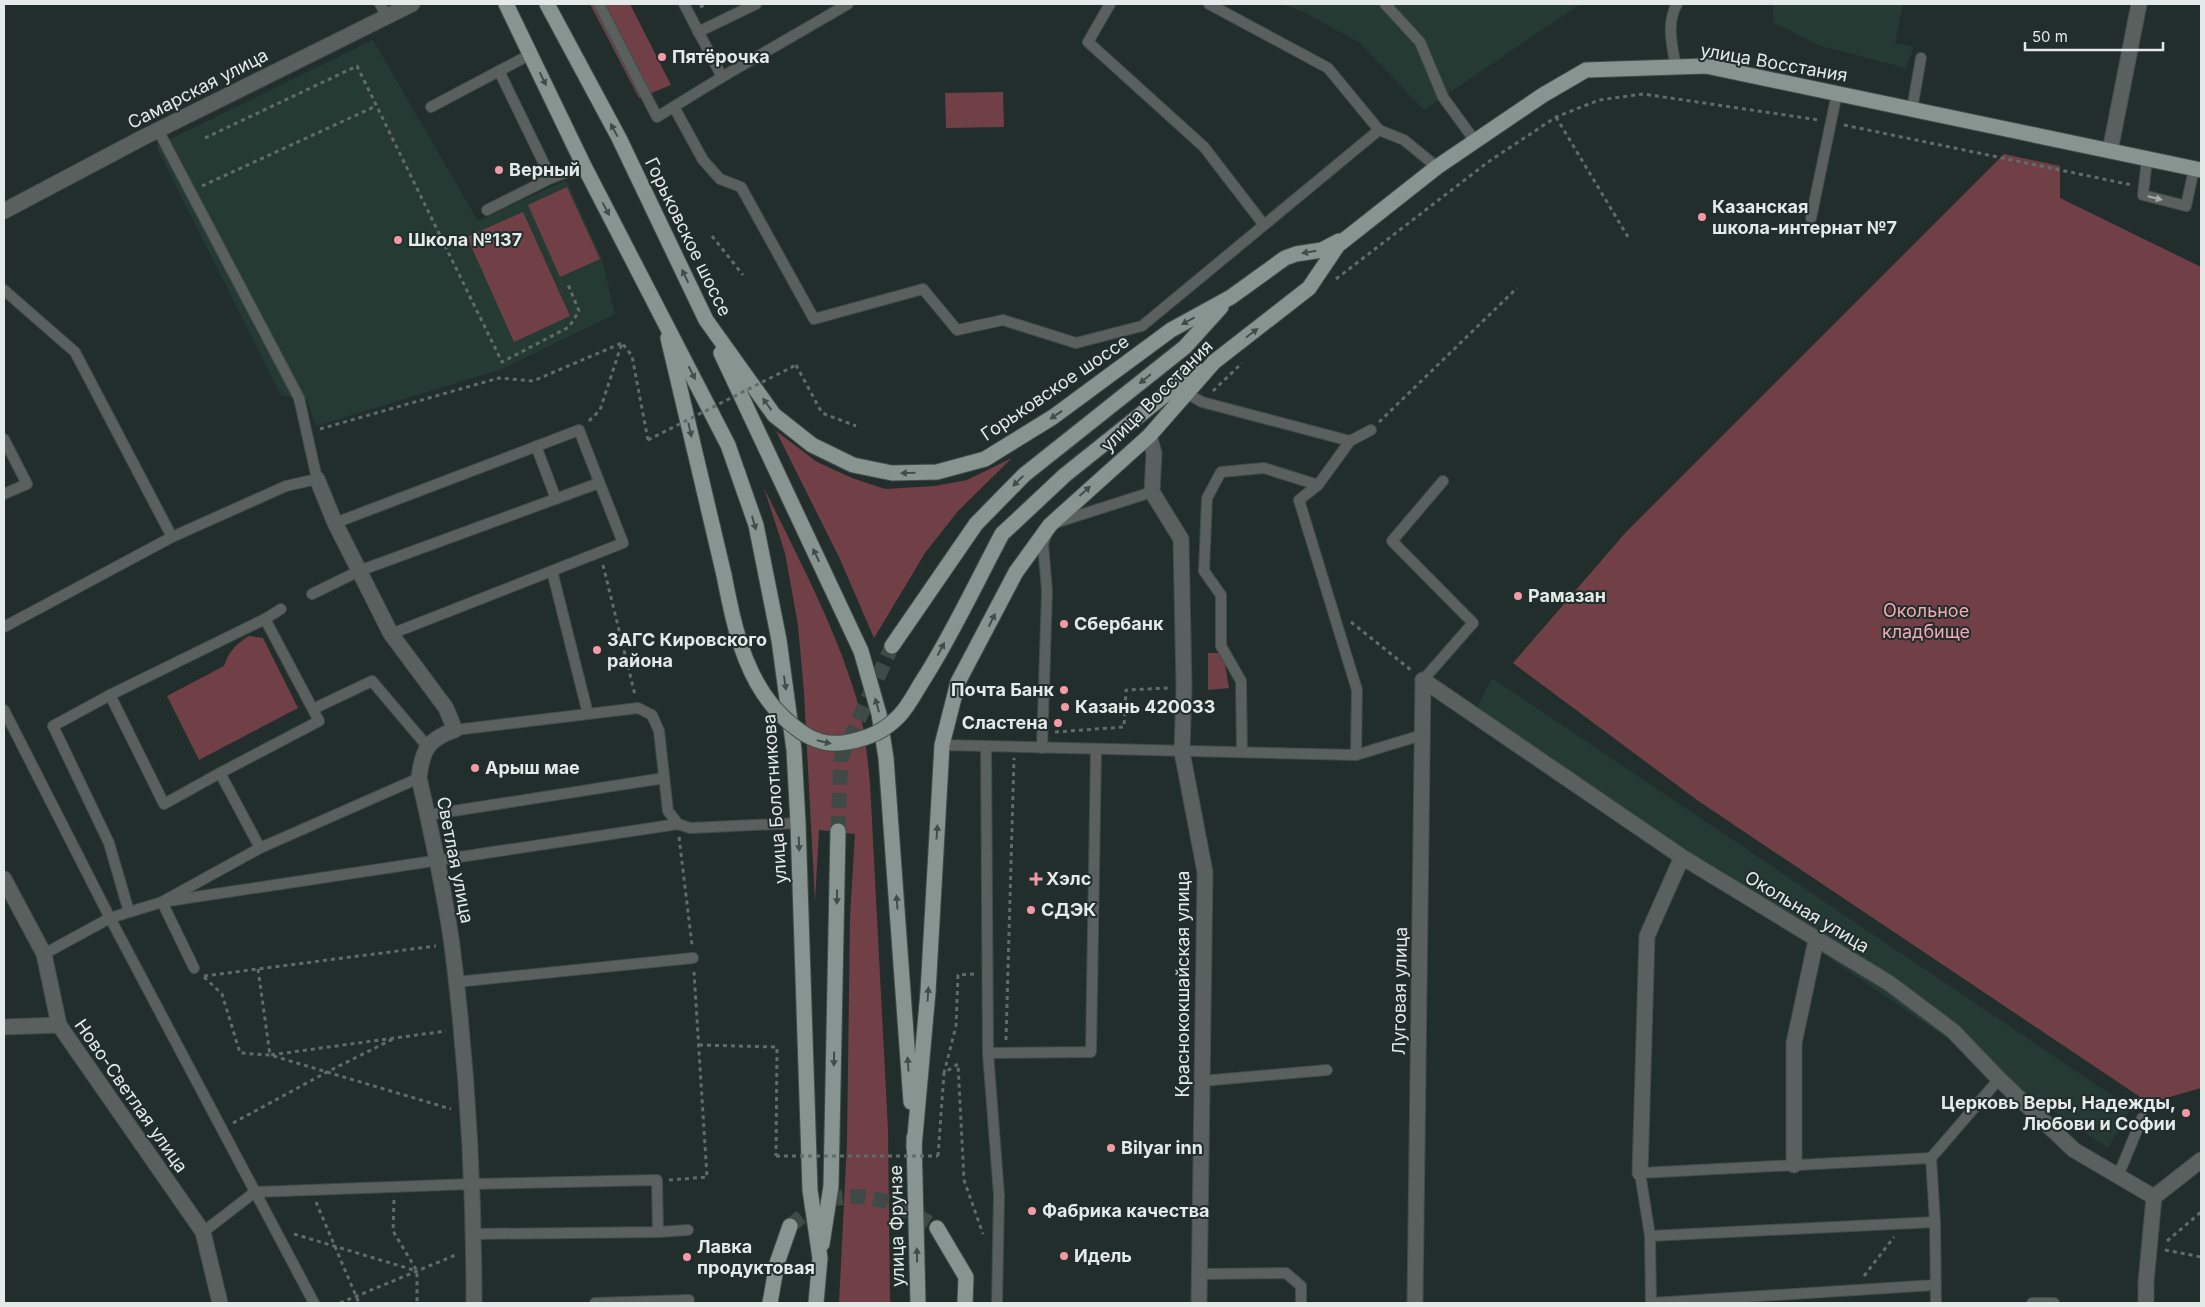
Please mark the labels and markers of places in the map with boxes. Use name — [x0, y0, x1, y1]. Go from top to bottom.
place label: Пятёрочка — [672, 46, 770, 67]
marker: Пятёрочка — [656, 51, 668, 63]
place label: Верный — [509, 159, 580, 180]
marker: Верный — [493, 164, 505, 176]
place label: Казанская школа-интернат №7 — [1712, 196, 1897, 238]
marker: Казанская школа-интернат №7 — [1696, 211, 1708, 223]
place label: Школа №137 — [408, 229, 522, 250]
marker: Школа №137 — [392, 234, 404, 246]
place label: Рамазан — [1528, 585, 1606, 606]
marker: Рамазан — [1512, 590, 1524, 602]
place label: Сбербанк — [1074, 613, 1164, 634]
marker: Сбербанк — [1058, 618, 1070, 630]
place label: ЗАГС Кировского района — [607, 629, 767, 671]
marker: ЗАГС Кировского района — [591, 644, 603, 656]
place label: Почта Банк — [951, 679, 1054, 700]
marker: Почта Банк — [1058, 684, 1070, 696]
place label: Казань 420033 — [1075, 696, 1215, 717]
marker: Казань 420033 — [1059, 701, 1071, 713]
place label: Сластена — [962, 712, 1048, 733]
marker: Сластена — [1052, 717, 1064, 729]
place label: Арыш мае — [485, 757, 580, 778]
marker: Арыш мае — [469, 762, 481, 774]
place label: Хэлс — [1046, 868, 1091, 889]
marker: Хэлс — [1030, 873, 1042, 885]
place label: СДЭК — [1041, 899, 1096, 920]
marker: СДЭК — [1025, 904, 1037, 916]
place label: Церковь Веры, Надежды, Любови и Софии — [1941, 1092, 2176, 1134]
marker: Церковь Веры, Надежды, Любови и Софии — [2180, 1107, 2192, 1119]
place label: Bilyar inn — [1121, 1137, 1203, 1158]
marker: Bilyar inn — [1105, 1142, 1117, 1154]
place label: Фабрика качества — [1042, 1200, 1209, 1221]
marker: Фабрика качества — [1026, 1205, 1038, 1217]
place label: Лавка продуктовая — [697, 1236, 815, 1278]
place label: Идель — [1074, 1245, 1132, 1266]
marker: Идель — [1058, 1250, 1070, 1262]
marker: Лавка продуктовая — [681, 1251, 693, 1263]

